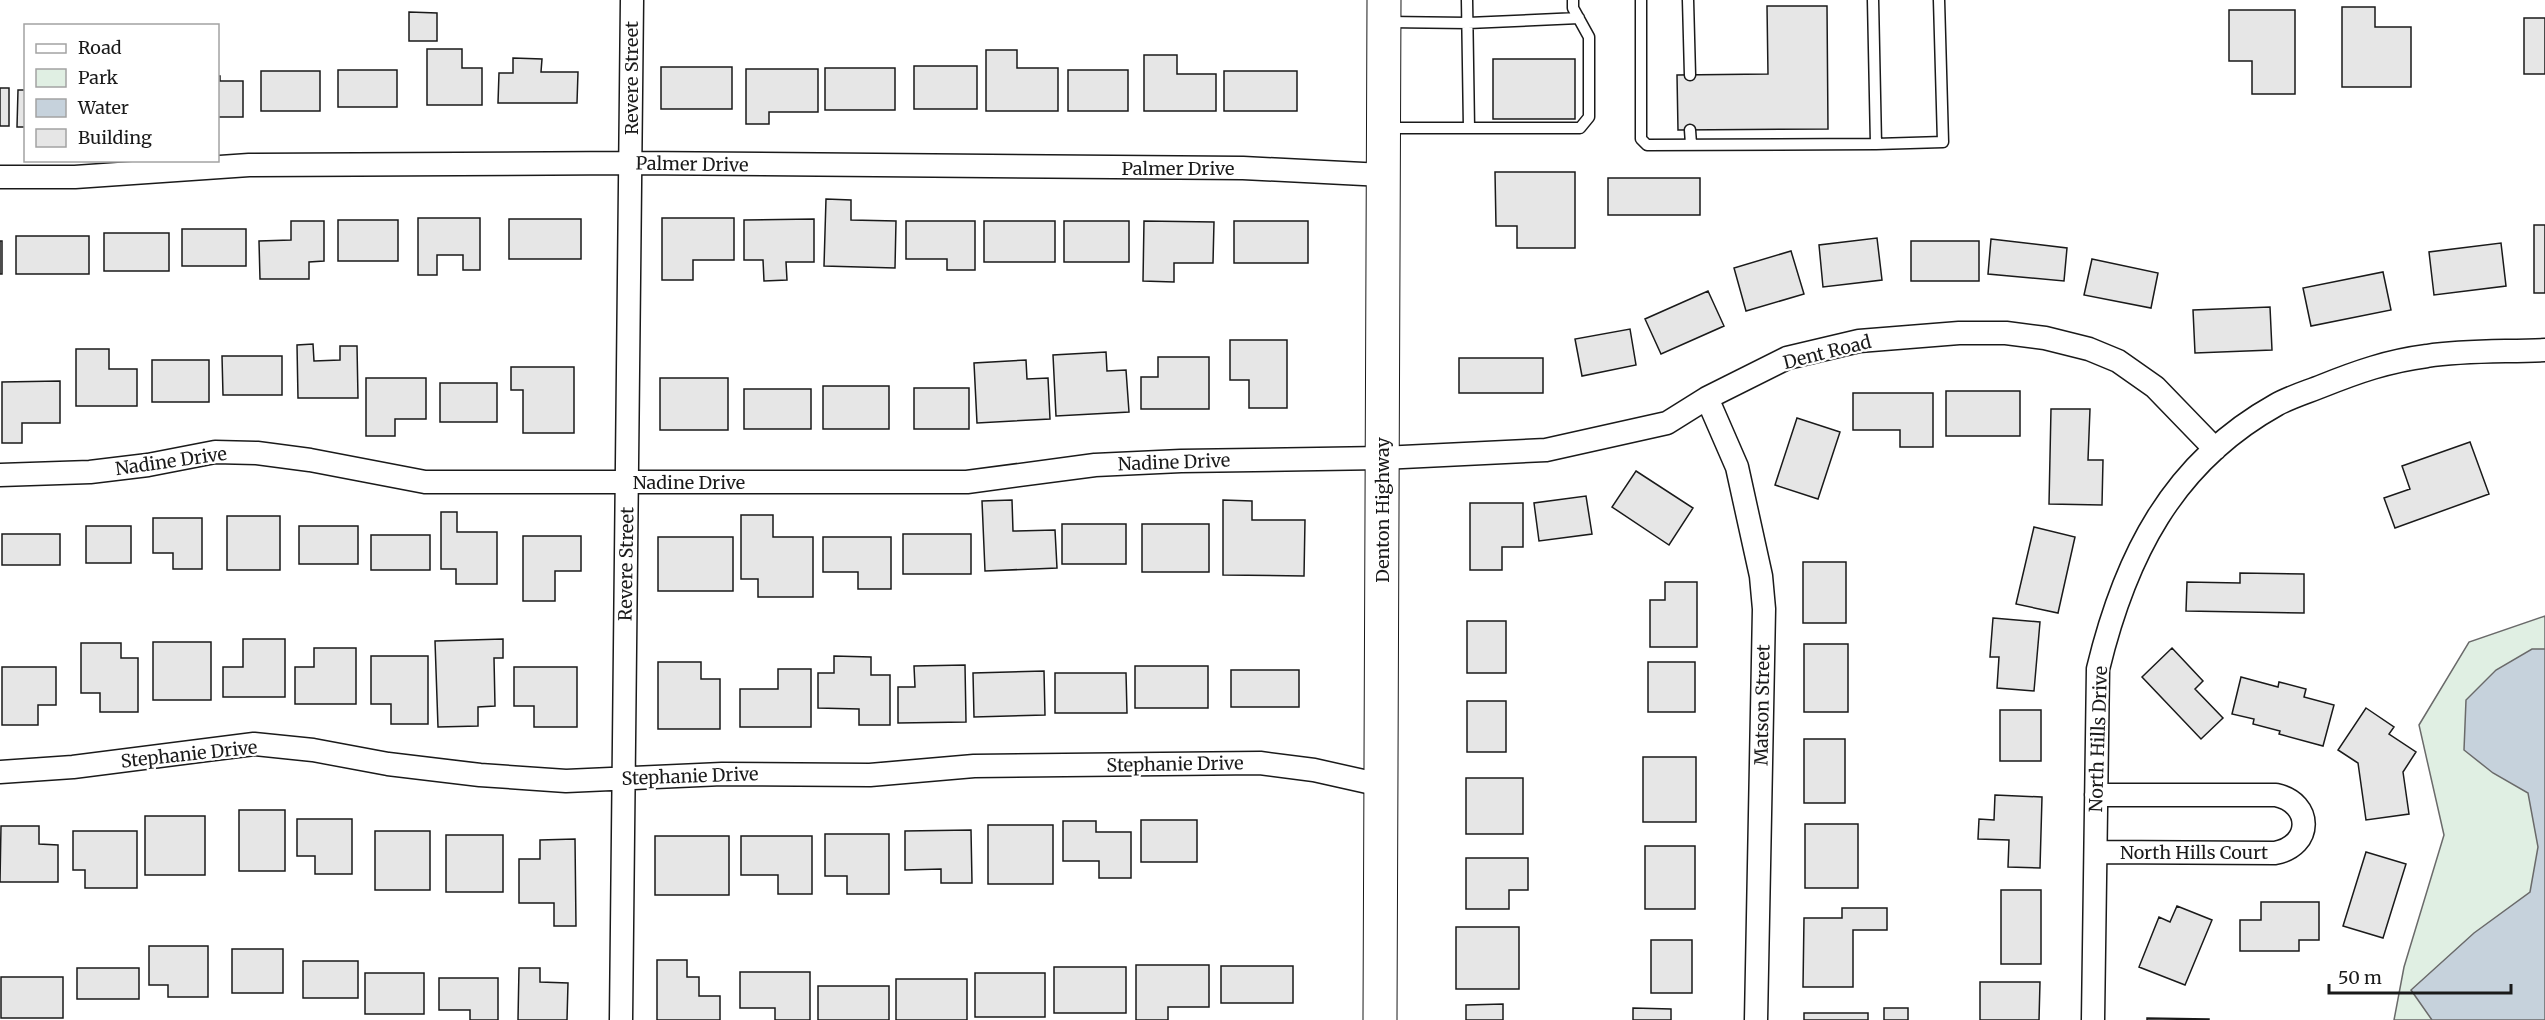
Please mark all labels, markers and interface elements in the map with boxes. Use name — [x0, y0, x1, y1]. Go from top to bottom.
street label: Revere Street — [620, 21, 643, 135]
legend — [24, 24, 219, 162]
text: Road — [78, 36, 122, 59]
text: Park — [78, 66, 119, 89]
text: Water — [77, 96, 129, 119]
text: Building — [78, 126, 152, 149]
street label: Palmer Drive — [635, 152, 749, 176]
street label: Palmer Drive — [1122, 157, 1235, 180]
street label: Dent Road — [1781, 330, 1874, 374]
street label: Denton Highway — [1371, 437, 1394, 583]
street label: Nadine Drive — [114, 442, 228, 480]
street label: Nadine Drive — [1117, 449, 1231, 475]
street label: Nadine Drive — [633, 471, 745, 494]
street label: Revere Street — [614, 507, 638, 621]
street label: Matson Street — [1749, 644, 1775, 766]
street label: North Hills Drive — [2084, 665, 2112, 813]
street label: Stephanie Drive — [120, 735, 258, 773]
street label: Stephanie Drive — [1106, 751, 1244, 777]
street label: Stephanie Drive — [621, 762, 759, 790]
street label: North Hills Court — [2120, 841, 2268, 864]
scale bar — [2329, 957, 2510, 995]
text: 50 m — [2338, 966, 2382, 989]

